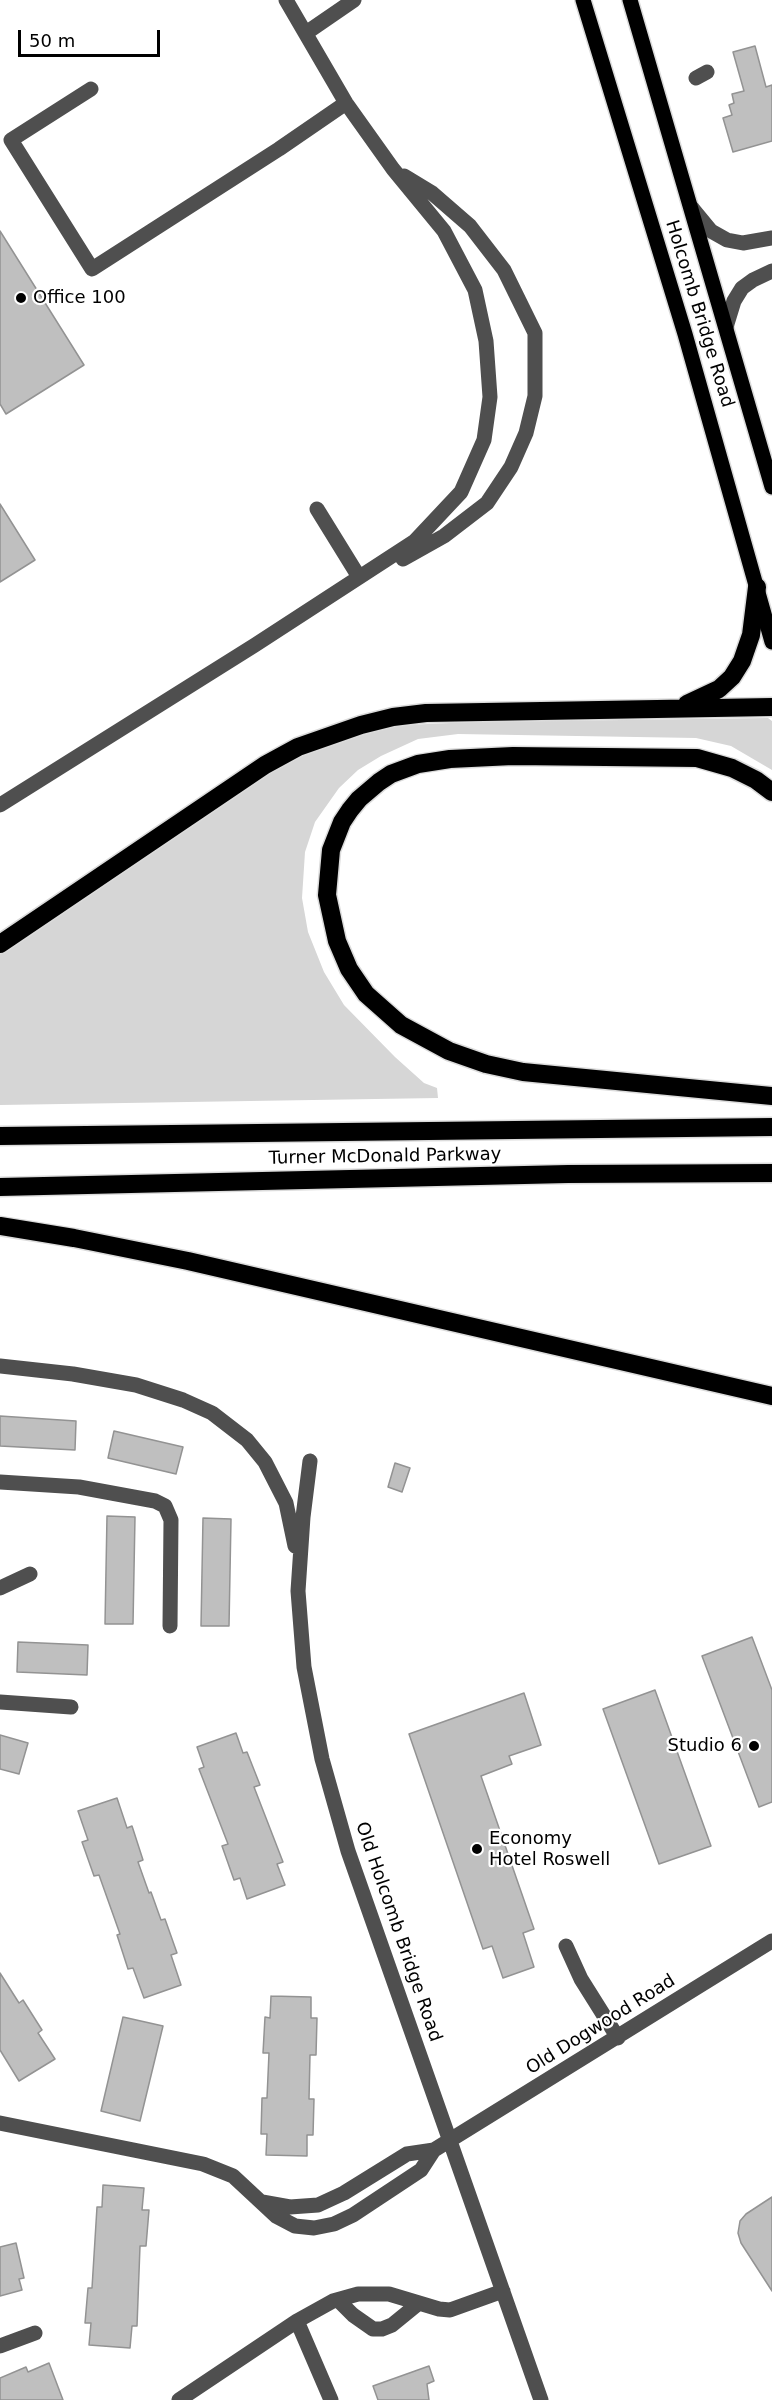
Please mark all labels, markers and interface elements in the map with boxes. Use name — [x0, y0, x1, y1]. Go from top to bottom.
scale bar — [21, 18, 164, 56]
text: 50 m — [29, 30, 75, 51]
street label: Holcomb Bridge Road — [660, 218, 738, 410]
place label: Office 100 — [33, 287, 126, 309]
marker: Office 100 — [14, 291, 28, 305]
street label: Turner McDonald Parkway — [269, 1144, 501, 1170]
place label: Studio 6 — [667, 1735, 742, 1757]
marker: Studio 6 — [747, 1739, 761, 1753]
street label: Old Holcomb Bridge Road — [350, 1819, 446, 2045]
place label: Economy Hotel Roswell — [489, 1828, 610, 1870]
marker: Economy Hotel Roswell — [470, 1842, 484, 1856]
street label: Old Dogwood Road — [522, 1970, 680, 2080]

